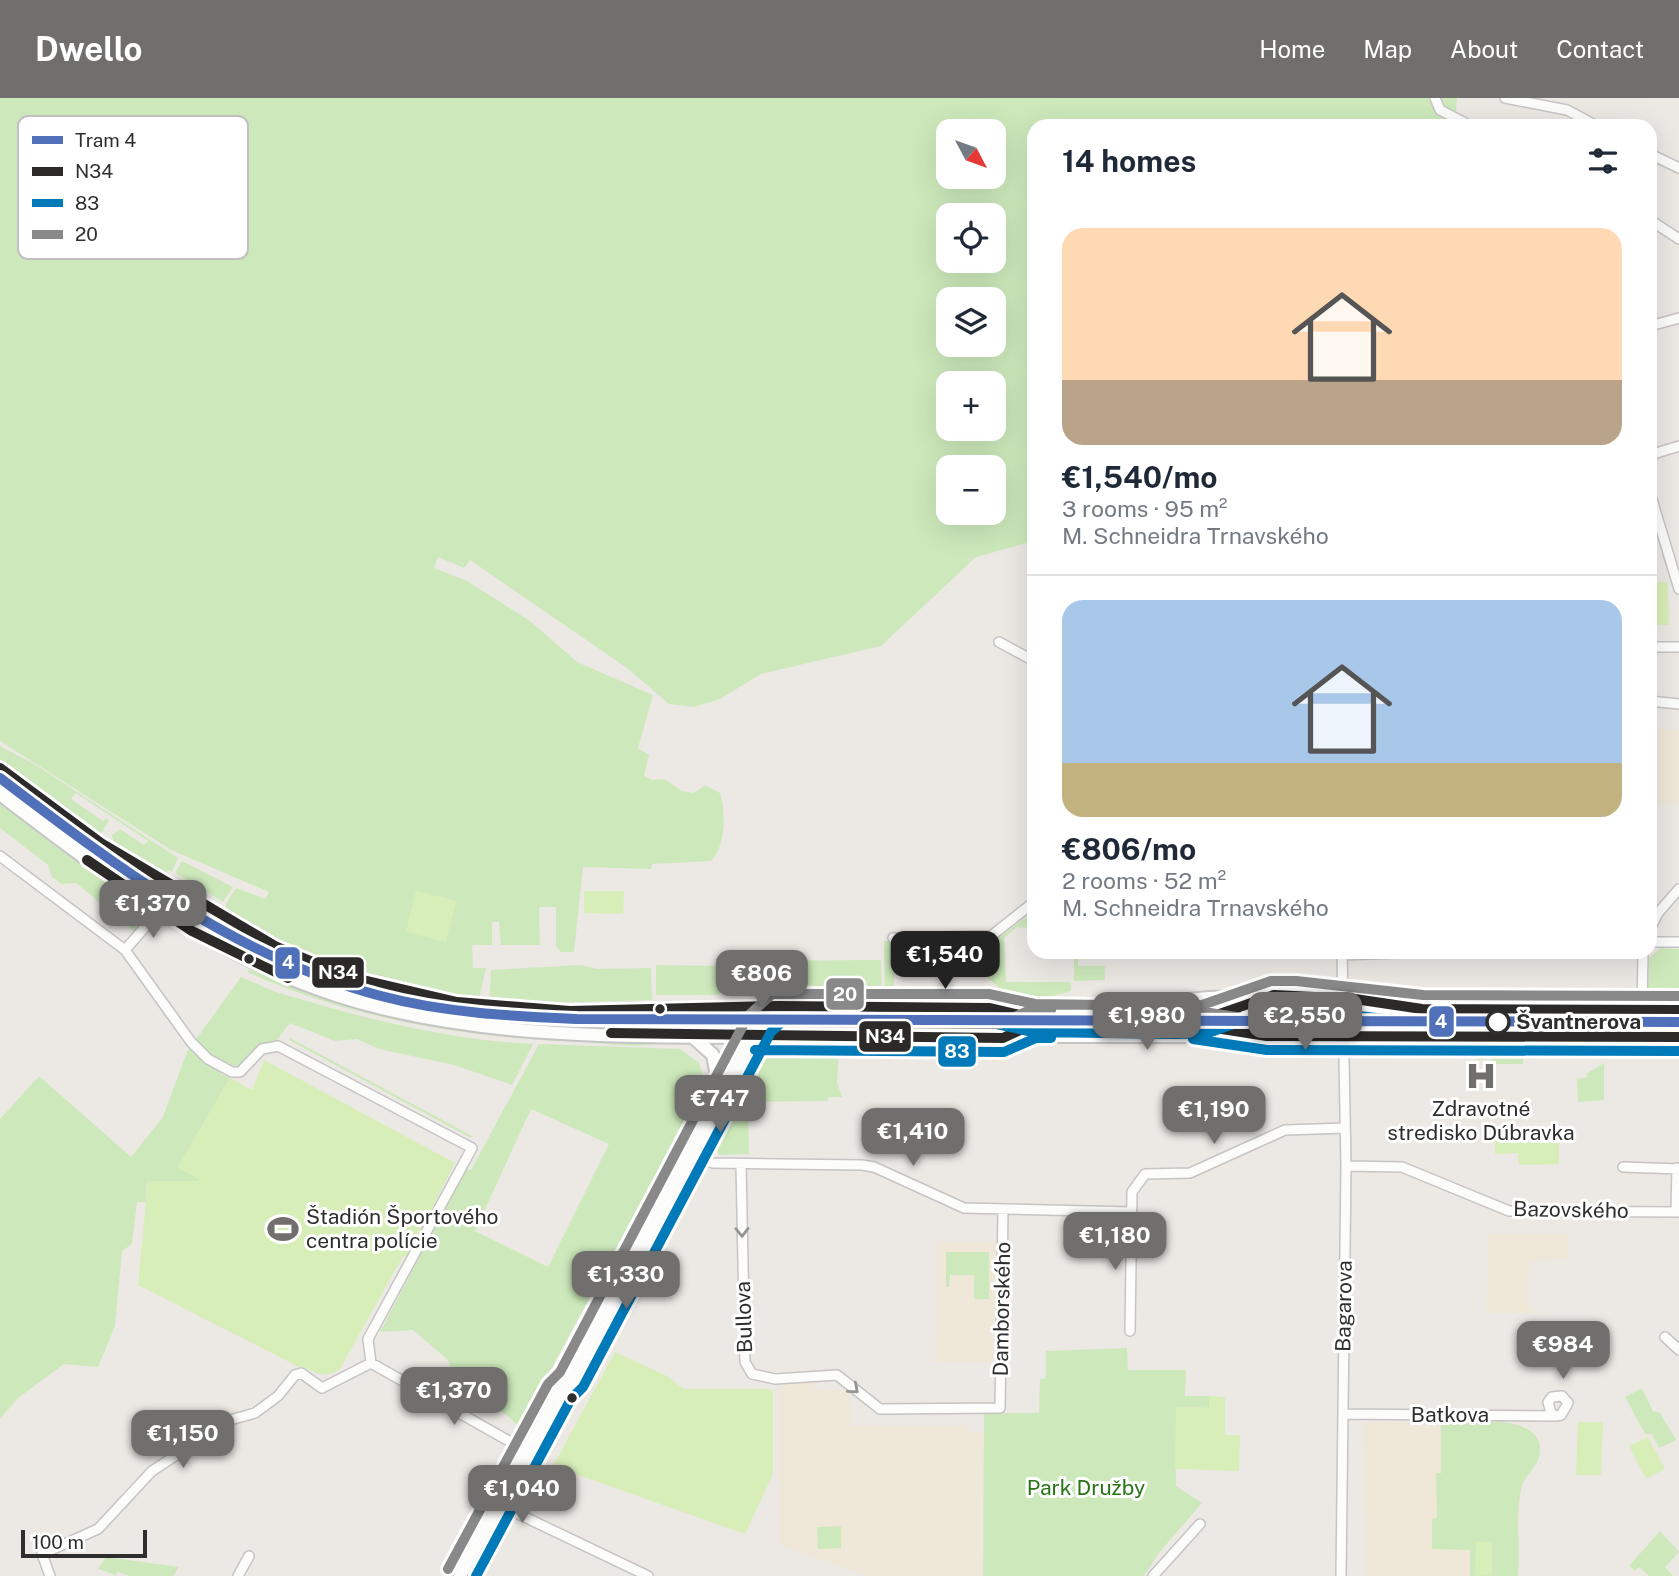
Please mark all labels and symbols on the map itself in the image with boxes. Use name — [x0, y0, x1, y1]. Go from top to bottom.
legend — [18, 116, 248, 259]
north arrow — [936, 119, 1006, 189]
text: Tram 4 — [75, 129, 136, 151]
text: N34 — [75, 160, 113, 182]
text: 83 — [75, 192, 99, 214]
text: 20 — [75, 223, 98, 245]
pin: €1,370 — [96, 880, 210, 940]
pin: €1,540 — [888, 932, 1002, 991]
line badge: 4 — [274, 946, 301, 980]
pin: €806 — [721, 950, 803, 1010]
text: 4 — [282, 951, 294, 973]
unlabelled marker — [242, 952, 256, 966]
line badge: N34 — [311, 956, 365, 989]
text: N34 — [318, 961, 358, 983]
line badge: 20 — [825, 977, 865, 1011]
text: 20 — [833, 983, 857, 1005]
pin: €1,980 — [1090, 992, 1204, 1052]
pin: €2,550 — [1248, 992, 1362, 1052]
unlabelled marker — [653, 1002, 667, 1016]
line badge: 4 — [1428, 1005, 1455, 1038]
place label: Švantnerova — [1516, 1009, 1641, 1034]
text: 4 — [1435, 1010, 1447, 1032]
marker: Švantnerova — [1486, 1010, 1510, 1034]
line badge: N34 — [858, 1020, 912, 1053]
text: N34 — [865, 1025, 905, 1047]
line badge: 83 — [937, 1035, 977, 1068]
text: 83 — [944, 1040, 970, 1062]
hospital icon: Zdravotné stredisko Dúbravka — [1464, 1059, 1498, 1093]
pin: €747 — [679, 1076, 761, 1135]
pin: €1,190 — [1157, 1086, 1271, 1146]
place label: Zdravotné stredisko Dúbravka — [1387, 1096, 1575, 1145]
pin: €1,410 — [856, 1108, 970, 1168]
street label: Bazovského — [1513, 1196, 1629, 1223]
place label: Štadión Športového centra polície — [306, 1204, 499, 1253]
sports icon: Štadión Športového centra polície — [266, 1212, 300, 1246]
pin: €1,180 — [1058, 1212, 1172, 1272]
one-way arrow — [734, 1227, 750, 1238]
street label: Damborského — [988, 1241, 1015, 1377]
pin: €1,330 — [569, 1252, 683, 1311]
street label: Bagarova — [1330, 1260, 1357, 1352]
street label: Bullova — [730, 1281, 757, 1353]
pin: €984 — [1522, 1322, 1604, 1381]
pin: €1,370 — [397, 1368, 511, 1427]
one-way arrow — [845, 1381, 858, 1393]
unlabelled marker — [565, 1391, 579, 1405]
street label: Batkova — [1411, 1402, 1489, 1427]
pin: €1,150 — [126, 1410, 240, 1470]
pin: €1,040 — [465, 1466, 579, 1525]
park label: Park Družby — [1027, 1475, 1145, 1500]
scale bar — [21, 1527, 147, 1559]

